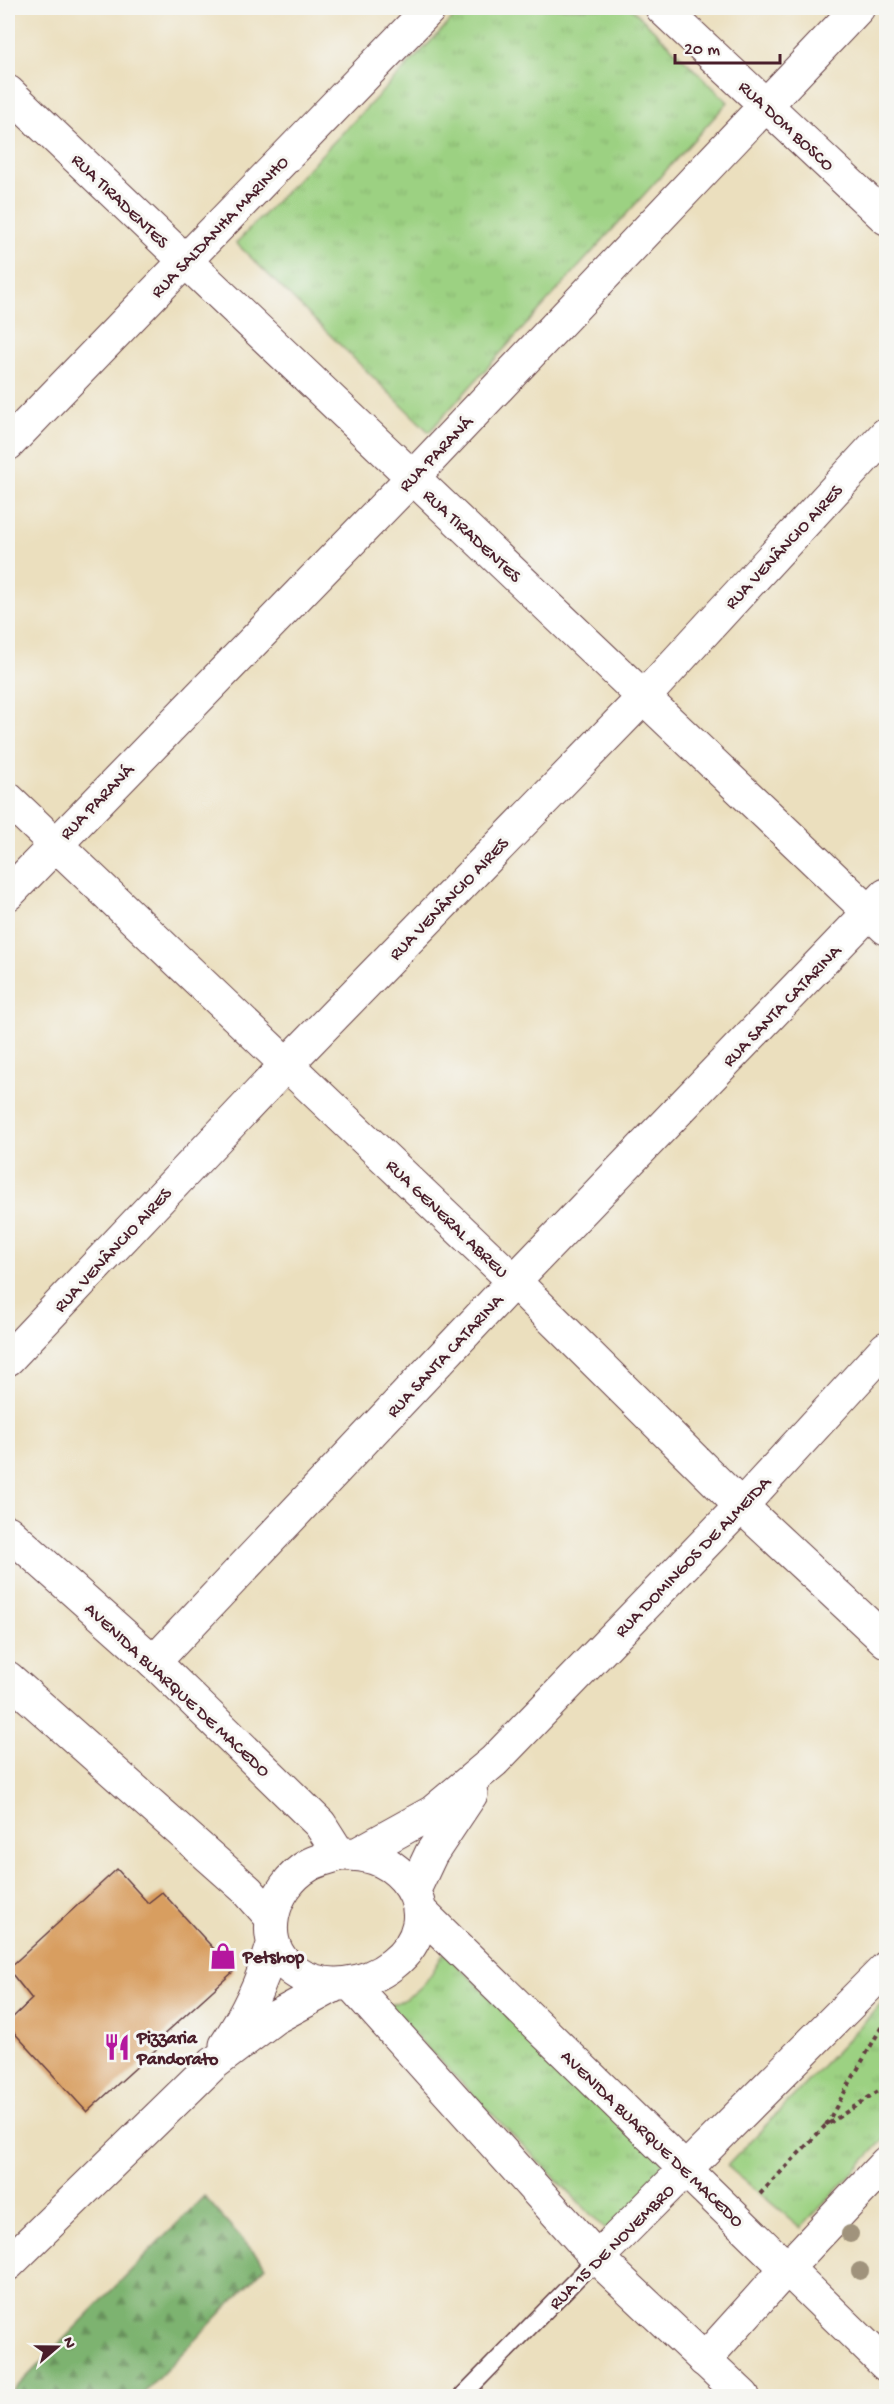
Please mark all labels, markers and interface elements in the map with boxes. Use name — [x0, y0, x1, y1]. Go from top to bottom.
scale bar — [675, 27, 780, 65]
text: 20 m — [684, 40, 720, 61]
street label: RUA DOM BOSCO — [733, 77, 838, 177]
street label: RUA TIRADENTES — [66, 150, 173, 254]
street label: RUA SALDANHA MARINHO — [148, 152, 294, 303]
street label: RUA PARANÁ — [395, 411, 479, 497]
street label: RUA VENÂNCIO AIRES — [721, 480, 849, 615]
street label: RUA TIRADENTES — [418, 486, 525, 588]
street label: RUA PARANÁ — [56, 759, 140, 845]
street label: RUA VENÂNCIO AIRES — [385, 833, 514, 966]
street label: RUA SANTA CATARINA — [719, 940, 847, 1072]
street label: RUA GENERAL ABREU — [381, 1156, 512, 1284]
street label: RUA VENÂNCIO AIRES — [50, 1183, 178, 1318]
street label: RUA SANTA CATARINA — [383, 1290, 509, 1423]
street label: RUA DOMINGOS DE ALMEIDA — [611, 1472, 777, 1643]
street label: AVENIDA BUARQUE DE MACEDO — [79, 1599, 274, 1782]
shop icon: Petshop — [208, 1941, 238, 1971]
place label: Petshop — [242, 1948, 304, 1969]
place label: Pizzaria Pandorato — [136, 2029, 219, 2071]
restaurant icon: Pizzaria Pandorato — [102, 2032, 132, 2062]
street label: AVENIDA BUARQUE DE MACEDO — [555, 2047, 747, 2233]
street label: RUA 15 DE NOVEMBRO — [546, 2181, 680, 2315]
north arrow — [27, 2317, 87, 2377]
text: N — [57, 2335, 79, 2352]

